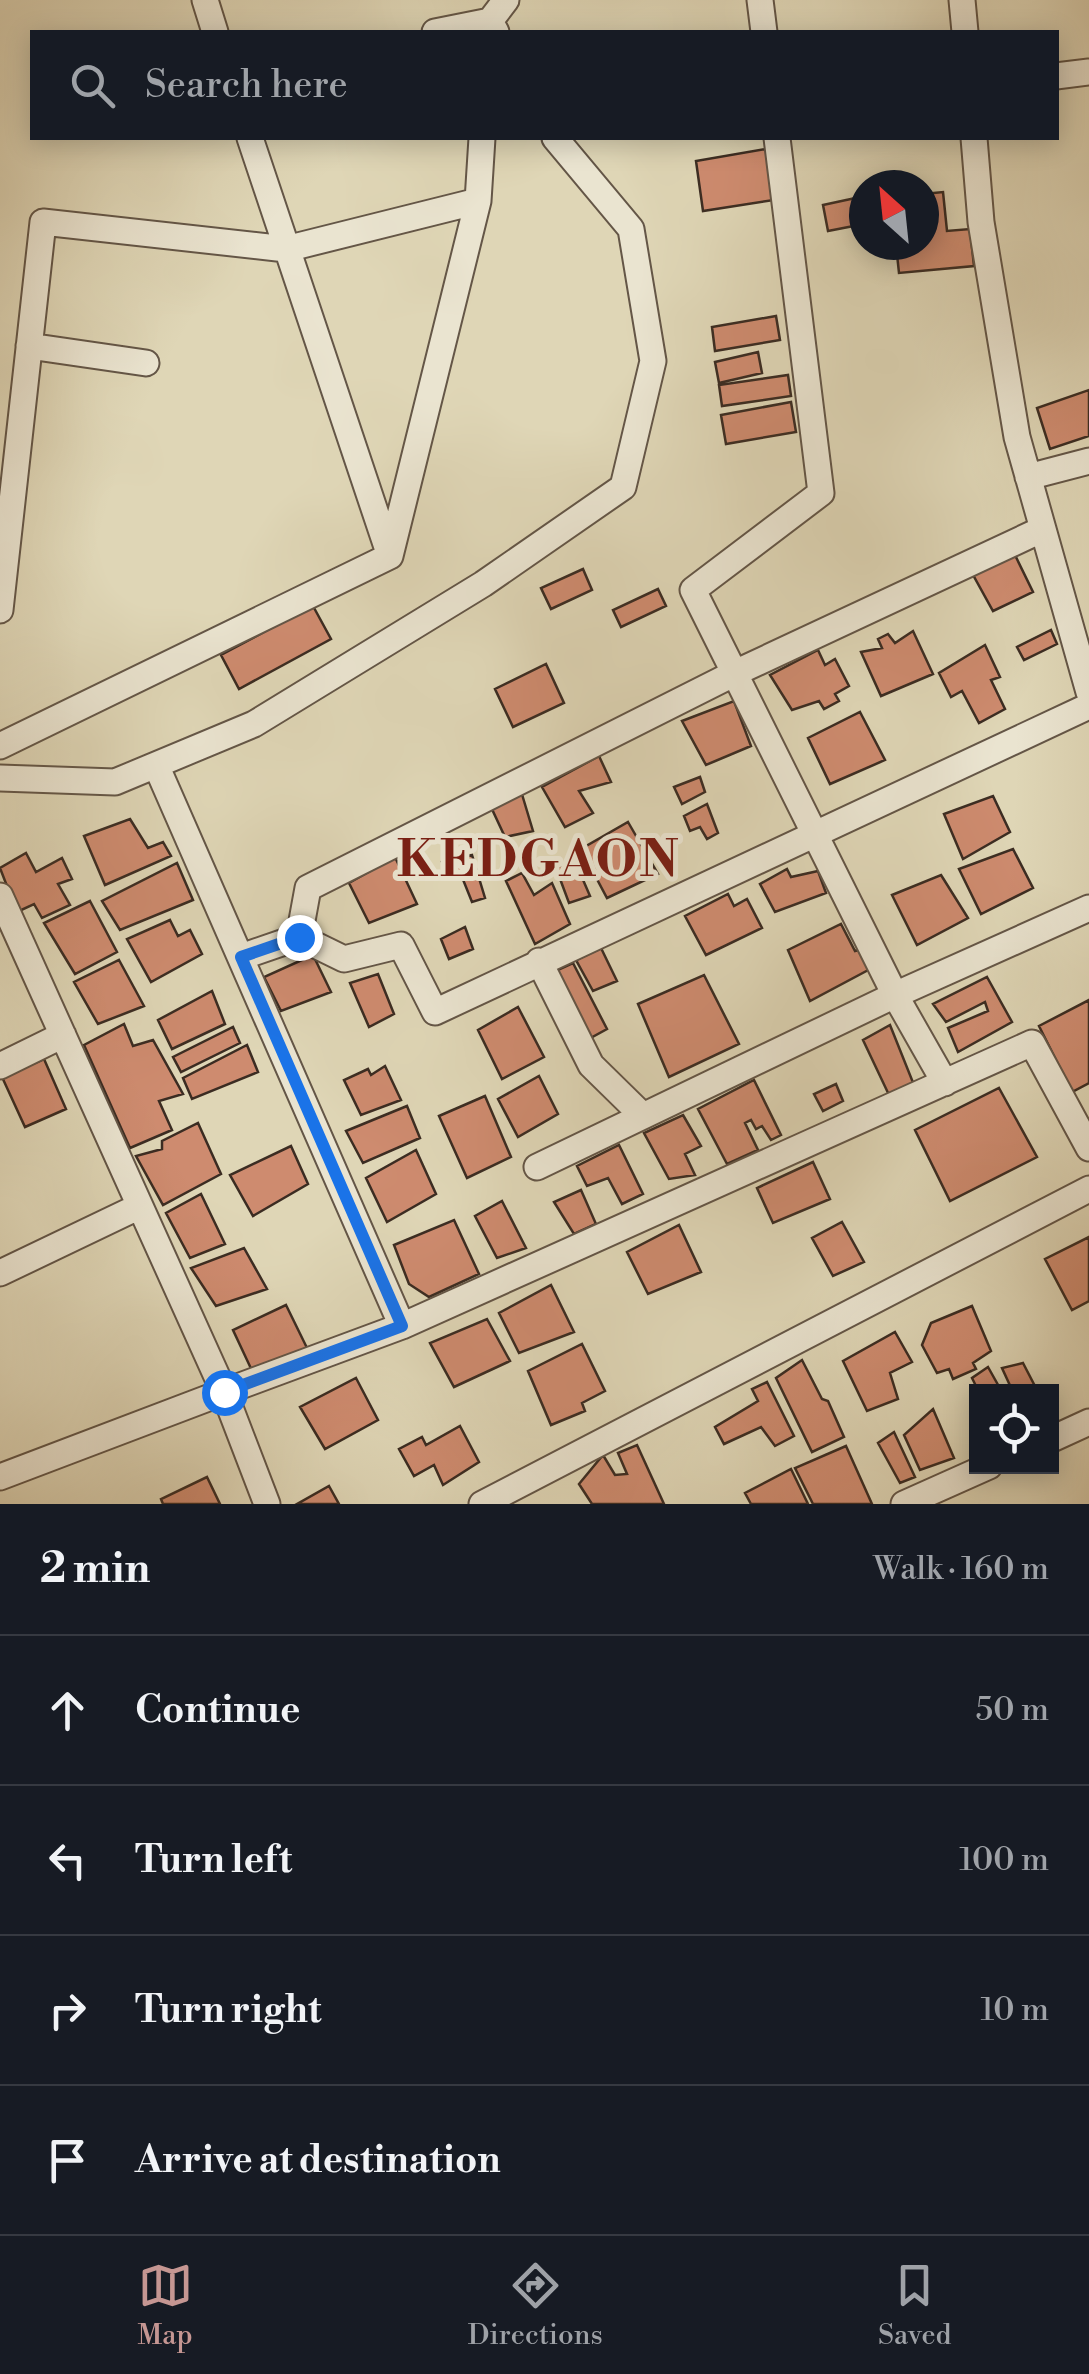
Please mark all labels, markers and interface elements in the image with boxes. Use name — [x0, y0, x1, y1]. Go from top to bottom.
search box — [30, 30, 1059, 140]
icon: search — [65, 58, 120, 113]
text: Search here — [145, 62, 348, 109]
north arrow — [849, 170, 939, 260]
district label: KEDGAON — [397, 830, 681, 892]
route end — [277, 915, 323, 961]
route start — [202, 1370, 248, 1416]
map controls — [969, 1384, 1059, 1474]
button: locate — [969, 1384, 1059, 1474]
text: 2 min — [40, 1543, 150, 1596]
text: Walk · 160 m — [873, 1549, 1049, 1589]
icon: ahead — [40, 1683, 95, 1738]
text: Continue — [135, 1687, 300, 1734]
text: 50 m — [976, 1690, 1049, 1730]
icon: left — [40, 1833, 95, 1888]
text: Turn left — [135, 1837, 292, 1884]
text: 100 m — [959, 1840, 1049, 1880]
icon: right — [40, 1983, 95, 2038]
text: Turn right — [135, 1987, 321, 2034]
text: 10 m — [980, 1990, 1049, 2030]
icon: arrive — [40, 2133, 95, 2188]
text: Arrive at destination — [135, 2137, 501, 2184]
tab: Map — [138, 2258, 193, 2353]
tab: Directions — [468, 2258, 603, 2353]
tab: Saved — [878, 2258, 951, 2353]

